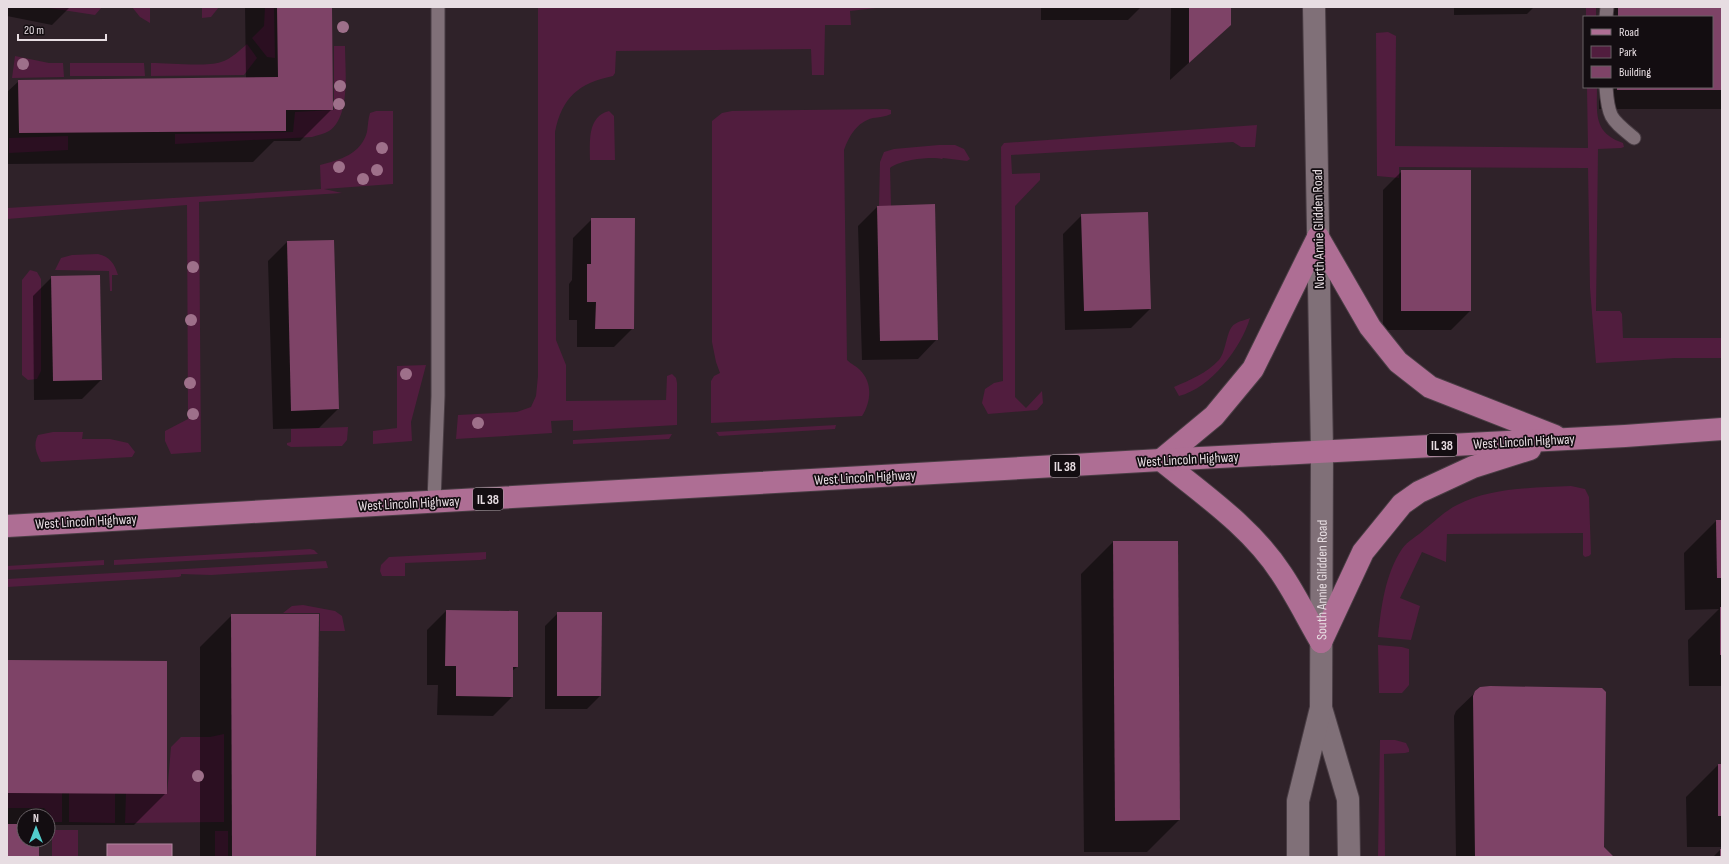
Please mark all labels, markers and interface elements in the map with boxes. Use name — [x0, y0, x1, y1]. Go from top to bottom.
scale bar — [18, 16, 106, 42]
legend — [1583, 16, 1713, 88]
text: 20 m — [24, 23, 44, 38]
text: Road — [1619, 25, 1639, 40]
text: Park — [1619, 45, 1637, 60]
text: Building — [1619, 65, 1651, 80]
street label: North Annie Glidden Road — [1309, 169, 1328, 289]
street label: West Lincoln Highway — [1473, 430, 1576, 453]
road number: IL 38 — [1427, 434, 1457, 456]
street label: West Lincoln Highway — [1137, 448, 1240, 471]
road number: IL 38 — [1050, 455, 1080, 477]
street label: West Lincoln Highway — [814, 466, 917, 489]
road number: IL 38 — [473, 488, 503, 510]
street label: West Lincoln Highway — [358, 492, 461, 515]
street label: West Lincoln Highway — [35, 510, 138, 533]
street label: South Annie Glidden Road — [1313, 519, 1331, 640]
north arrow — [16, 808, 56, 848]
text: N — [33, 812, 39, 825]

